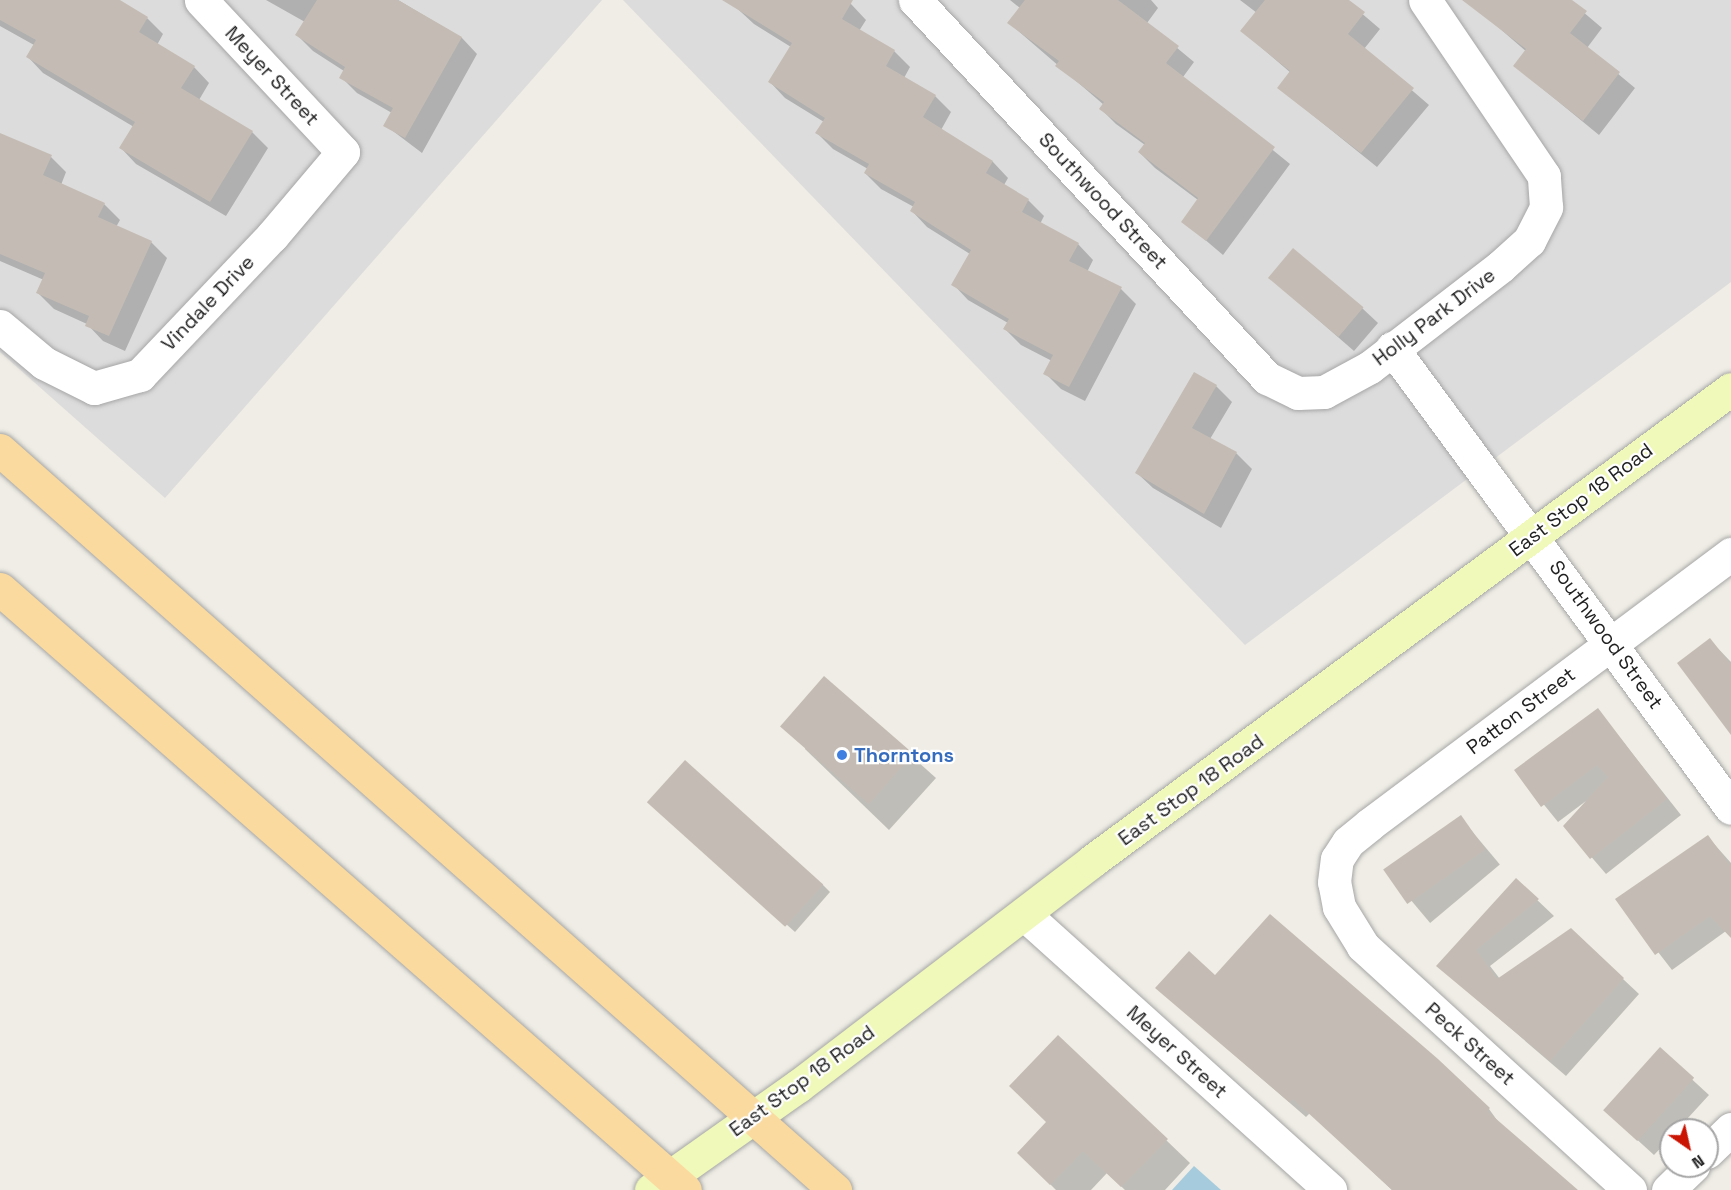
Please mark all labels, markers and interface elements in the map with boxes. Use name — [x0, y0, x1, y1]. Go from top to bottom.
street label: Meyer Street — [220, 21, 324, 131]
street label: Southwood Street — [1034, 128, 1172, 274]
street label: Vindale Drive — [156, 250, 260, 356]
street label: Holly Park Drive — [1368, 263, 1500, 371]
street label: East Stop 18 Road — [1504, 438, 1658, 562]
street label: Southwood Street — [1544, 556, 1668, 714]
street label: Patton Street — [1462, 662, 1580, 760]
street label: East Stop 18 Road — [1114, 729, 1268, 851]
place label: Thorntons — [854, 743, 954, 767]
marker: Thorntons — [835, 748, 849, 762]
street label: Peck Street — [1420, 997, 1520, 1091]
street label: Meyer Street — [1122, 1001, 1232, 1103]
street label: East Stop 18 Road — [725, 1020, 879, 1142]
north arrow — [1659, 1118, 1719, 1178]
text: N — [1688, 1150, 1709, 1173]

